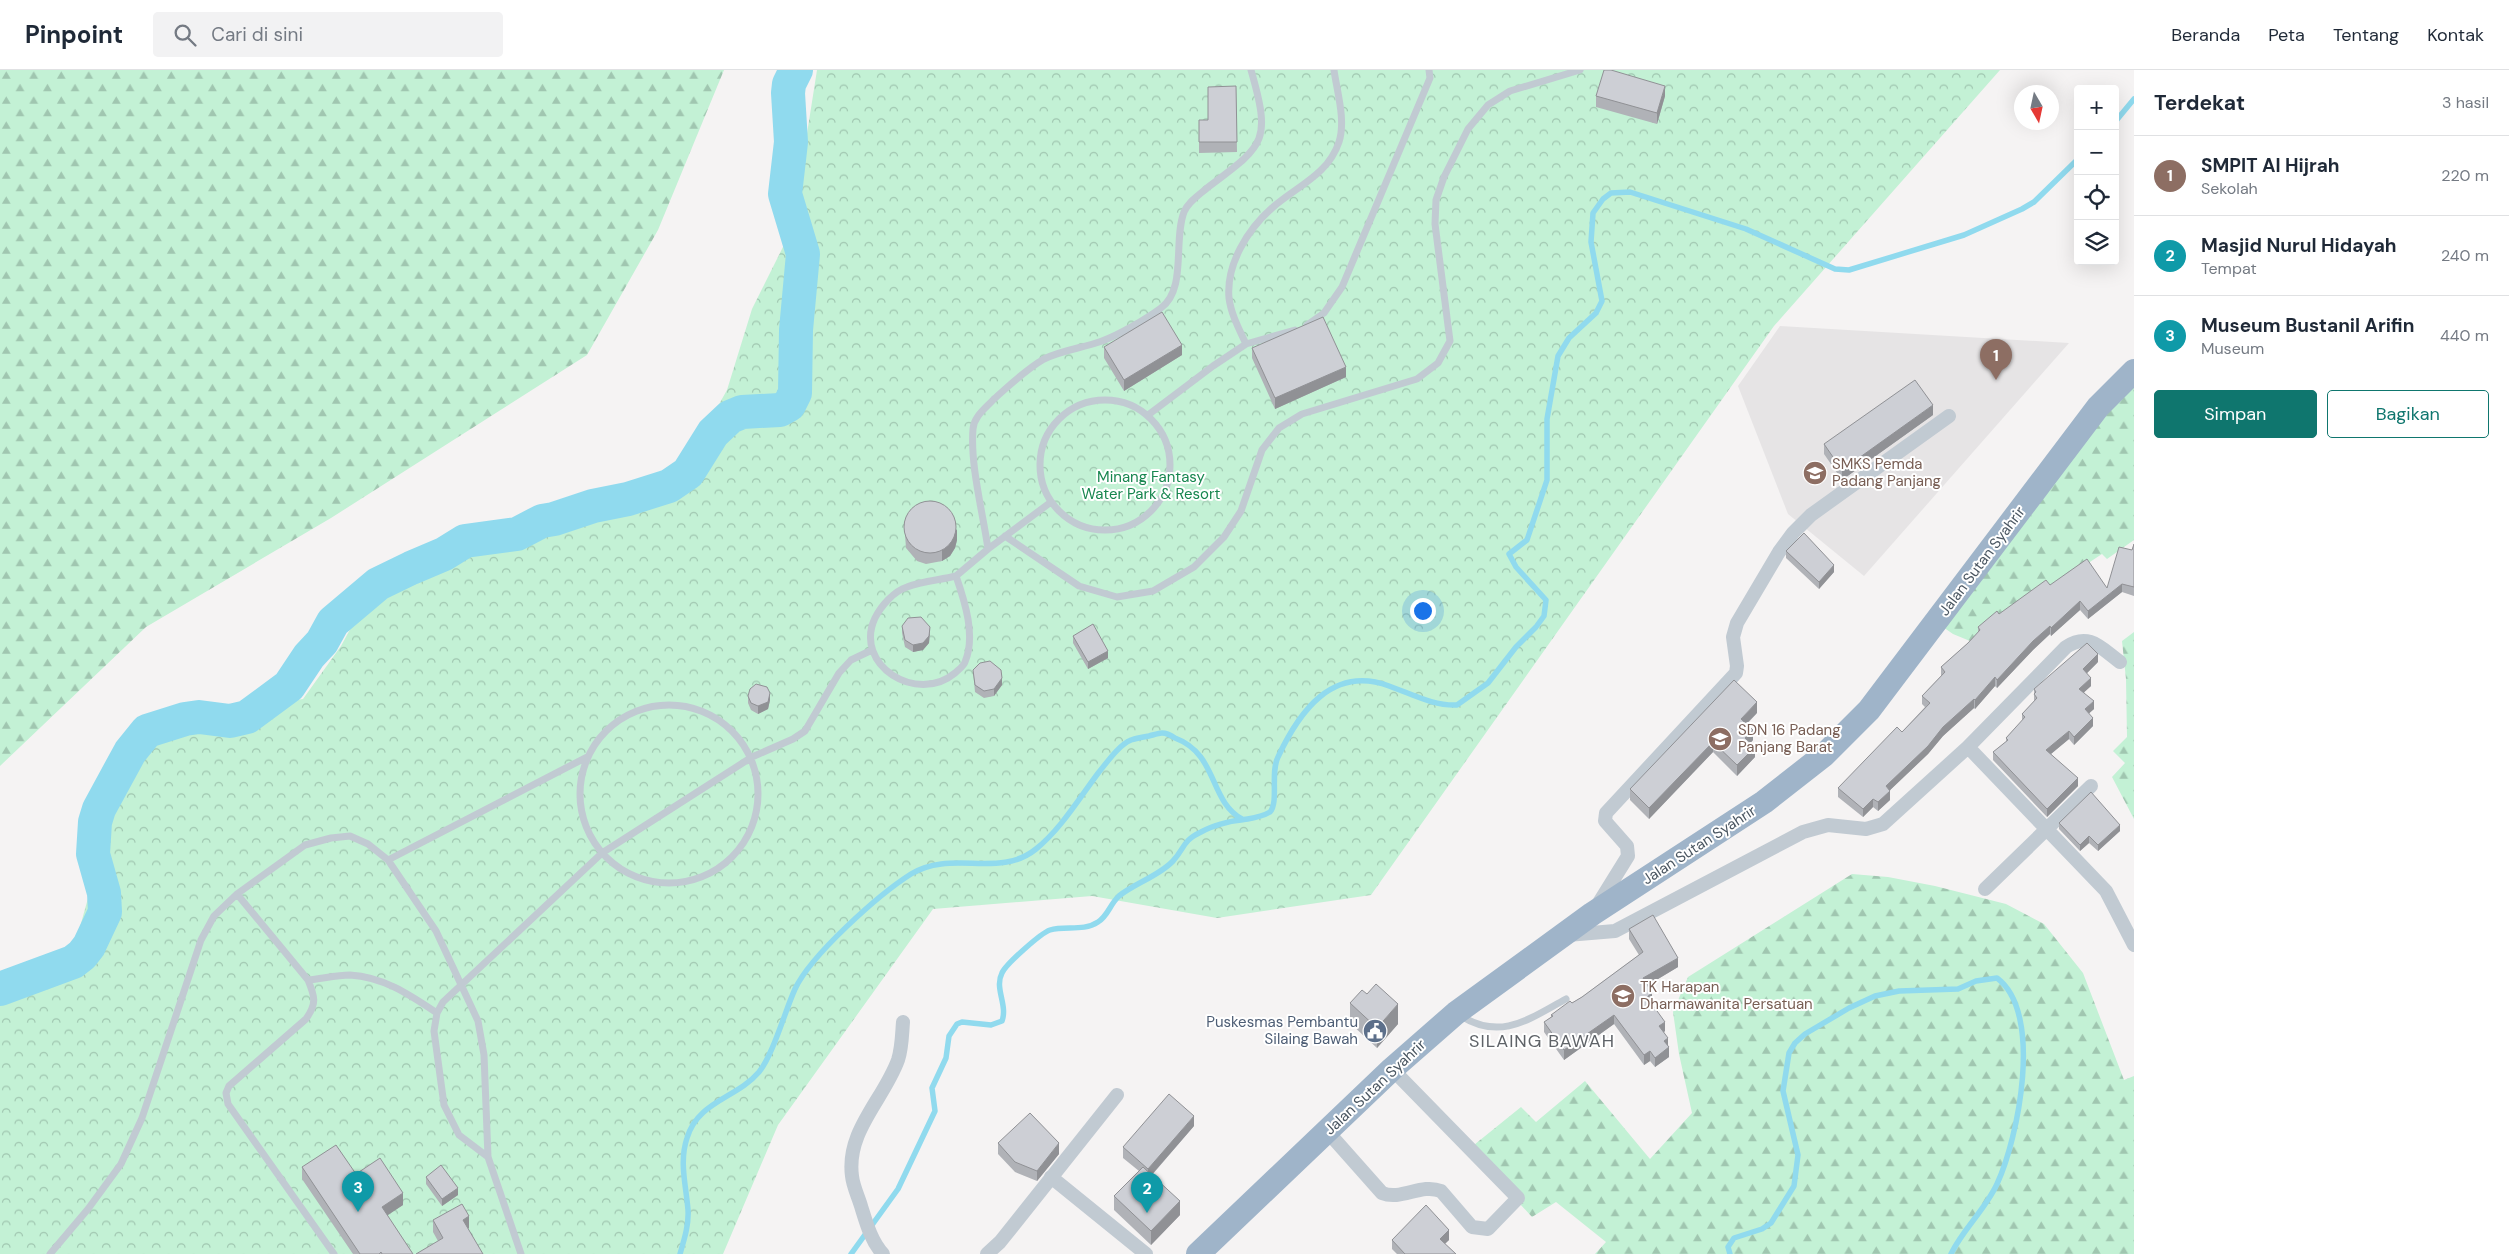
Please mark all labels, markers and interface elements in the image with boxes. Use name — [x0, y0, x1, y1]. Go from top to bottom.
search box — [153, 12, 503, 57]
text: Pinpoint — [25, 19, 123, 50]
icon: search — [171, 21, 199, 49]
text: Cari di sini — [211, 22, 303, 47]
text: Beranda — [2171, 23, 2240, 47]
text: Peta — [2268, 23, 2305, 47]
text: Tentang — [2333, 23, 2399, 47]
text: Kontak — [2427, 23, 2484, 47]
north arrow — [2014, 85, 2059, 130]
map controls — [2074, 85, 2119, 265]
button: + — [2074, 85, 2119, 130]
text: Terdekat — [2154, 89, 2245, 117]
text: 3 hasil — [2442, 92, 2489, 113]
button: − — [2074, 130, 2119, 175]
text: SMPIT Al Hijrah — [2201, 153, 2340, 178]
text: 1 — [2167, 165, 2173, 186]
text: 220 m — [2441, 165, 2489, 186]
button: locate — [2074, 175, 2119, 220]
text: Sekolah — [2201, 178, 2258, 199]
button: layers — [2074, 220, 2119, 265]
text: Masjid Nurul Hidayah — [2201, 233, 2397, 258]
text: 2 — [2165, 245, 2175, 266]
text: 240 m — [2441, 245, 2489, 266]
text: Tempat — [2201, 258, 2257, 279]
text: Museum Bustanil Arifin — [2201, 313, 2414, 338]
text: 3 — [2165, 325, 2175, 346]
text: 440 m — [2440, 325, 2489, 346]
text: Museum — [2201, 338, 2264, 359]
pin: 1 — [1980, 339, 2012, 380]
button: Simpan — [2154, 390, 2317, 438]
button: Bagikan — [2327, 390, 2489, 438]
place label: SMKS Pemda Padang Panjang — [1832, 454, 1941, 491]
school or university icon: SMKS Pemda Padang Panjang — [1802, 460, 1828, 486]
park label: Minang Fantasy Water Park & Resort — [1082, 467, 1221, 504]
street label: Jalan Sutan Syahrir — [1934, 502, 2030, 620]
your location — [1410, 598, 1436, 624]
place label: SDN 16 Padang Panjang Barat — [1738, 720, 1841, 757]
school or university icon: SDN 16 Padang Panjang Barat — [1707, 726, 1733, 752]
street label: Jalan Sutan Syahrir — [1638, 800, 1760, 889]
place label: TK Harapan Dharmawanita Persatuan — [1640, 977, 1813, 1014]
school or university icon: TK Harapan Dharmawanita Persatuan — [1610, 983, 1636, 1009]
place label: Puskesmas Pembantu Silaing Bawah — [1206, 1012, 1358, 1049]
public building icon: Puskesmas Pembantu Silaing Bawah — [1362, 1018, 1388, 1044]
district label: SILAING BAWAH — [1469, 1029, 1615, 1053]
street label: Jalan Sutan Syahrir — [1320, 1034, 1430, 1139]
pin: 3 — [342, 1171, 374, 1212]
pin: 2 — [1131, 1172, 1163, 1213]

